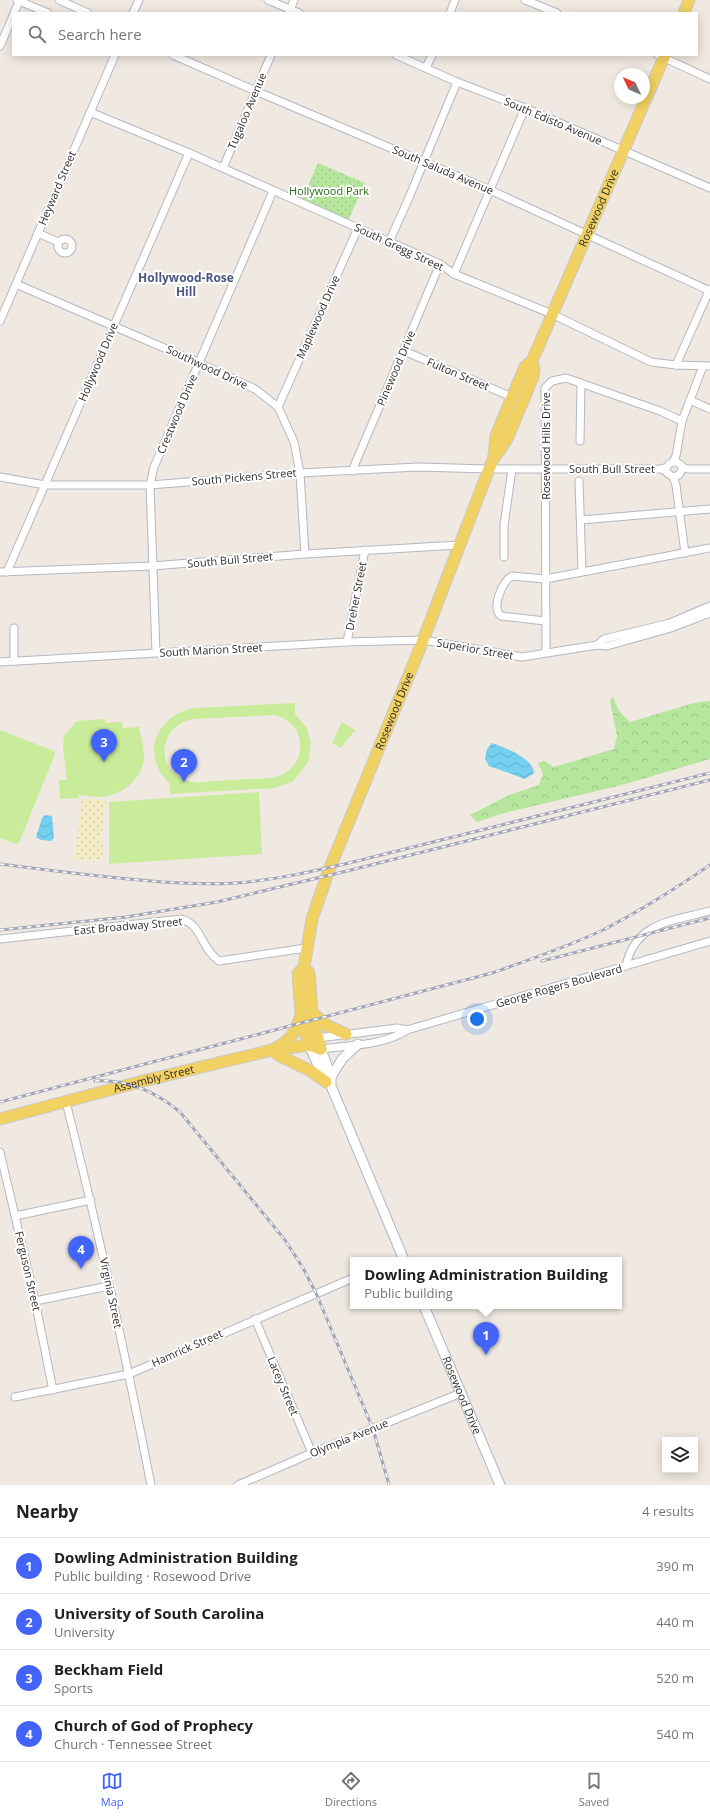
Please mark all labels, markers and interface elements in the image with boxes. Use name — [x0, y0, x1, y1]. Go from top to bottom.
search box — [12, 12, 698, 56]
icon: search — [26, 23, 48, 45]
text: Search here — [58, 24, 142, 44]
north arrow — [614, 68, 650, 104]
street label: Tugaloo Avenue — [224, 70, 269, 152]
street label: South Edisto Avenue — [502, 93, 605, 148]
street label: South Saluda Avenue — [390, 141, 496, 198]
street label: Heyward Street — [34, 148, 79, 227]
street label: Rosewood Drive — [575, 167, 622, 249]
park label: Hollywood Park — [289, 183, 369, 198]
street label: South Gregg Street — [352, 219, 446, 274]
district label: Hollywood-Rose Hill — [138, 269, 234, 300]
street label: Maplewood Drive — [292, 273, 343, 361]
street label: Hollywood Drive — [74, 320, 121, 403]
street label: Pinewood Drive — [373, 328, 418, 408]
street label: Southwood Drive — [164, 341, 250, 392]
street label: Fulton Street — [425, 354, 492, 393]
street label: Crestwood Drive — [153, 372, 200, 456]
street label: Rosewood Hills Drive — [538, 392, 553, 500]
street label: South Bull Street — [569, 461, 655, 476]
street label: South Pickens Street — [191, 464, 297, 489]
street label: South Bull Street — [187, 548, 273, 571]
street label: Dreher Street — [342, 560, 370, 632]
street label: Superior Street — [436, 634, 515, 663]
street label: South Marion Street — [159, 639, 263, 660]
street label: Rosewood Drive — [371, 669, 416, 752]
pin: 3 — [91, 729, 117, 762]
pin: 2 — [171, 749, 197, 782]
street label: East Broadway Street — [73, 913, 183, 938]
street label: George Rogers Boulevard — [494, 960, 624, 1011]
your location — [467, 1009, 487, 1029]
street label: Assembly Street — [112, 1061, 196, 1096]
street label: Ferguson Street — [12, 1230, 45, 1312]
pin: 4 — [68, 1236, 94, 1269]
street label: Virginia Street — [97, 1256, 126, 1330]
popup — [350, 1257, 622, 1309]
text: Dowling Administration Building — [364, 1264, 608, 1284]
text: Public building — [364, 1284, 453, 1302]
pin: 1 — [473, 1322, 499, 1355]
street label: Hamrick Street — [149, 1325, 225, 1370]
street label: Lacey Street — [264, 1354, 303, 1418]
street label: Rosewood Drive — [439, 1354, 486, 1436]
street label: Olympia Avenue — [307, 1415, 390, 1460]
map controls — [662, 1437, 698, 1473]
button: layers — [662, 1437, 698, 1473]
text: Nearby — [16, 1500, 78, 1523]
text: 4 results — [642, 1502, 694, 1520]
text: Dowling Administration Building — [54, 1547, 298, 1567]
text: 1 — [25, 1557, 33, 1575]
text: 390 m — [656, 1557, 694, 1575]
text: Public building · Rosewood Drive — [54, 1567, 251, 1585]
text: University of South Carolina — [54, 1603, 264, 1623]
text: 2 — [25, 1613, 33, 1631]
text: 440 m — [656, 1613, 694, 1631]
text: University — [54, 1623, 114, 1641]
text: Beckham Field — [54, 1659, 163, 1679]
text: 3 — [25, 1669, 33, 1687]
text: 520 m — [656, 1669, 694, 1687]
text: Sports — [54, 1679, 93, 1697]
text: Church of God of Prophecy — [54, 1715, 253, 1735]
text: 4 — [25, 1725, 33, 1743]
text: 540 m — [656, 1725, 694, 1743]
text: Church · Tennessee Street — [54, 1735, 212, 1753]
tab: Map — [101, 1770, 124, 1809]
tab: Directions — [325, 1770, 377, 1809]
tab: Saved — [579, 1770, 609, 1809]

